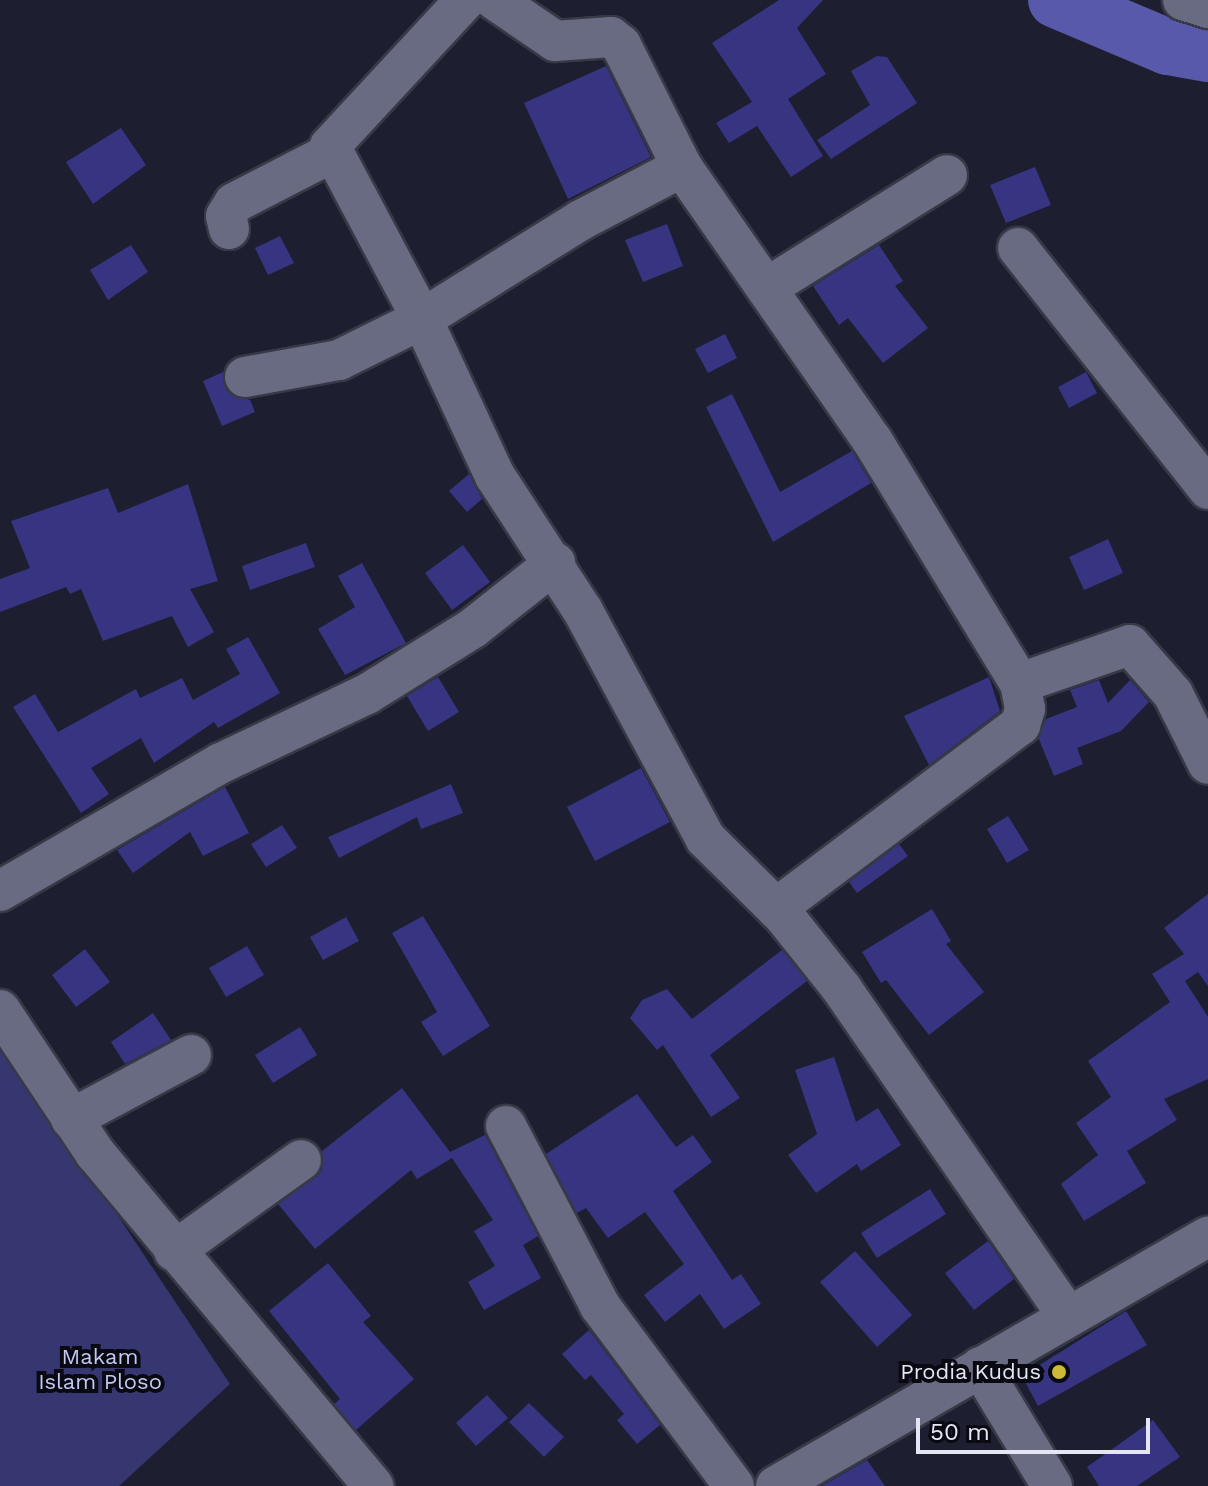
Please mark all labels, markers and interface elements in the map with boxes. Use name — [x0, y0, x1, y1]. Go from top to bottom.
park label: Makam Islam Ploso — [38, 1343, 162, 1394]
place label: Prodia Kudus — [900, 1359, 1041, 1385]
marker: Prodia Kudus — [1048, 1361, 1070, 1383]
scale bar — [920, 1402, 1154, 1452]
text: 50 m — [930, 1418, 990, 1446]

